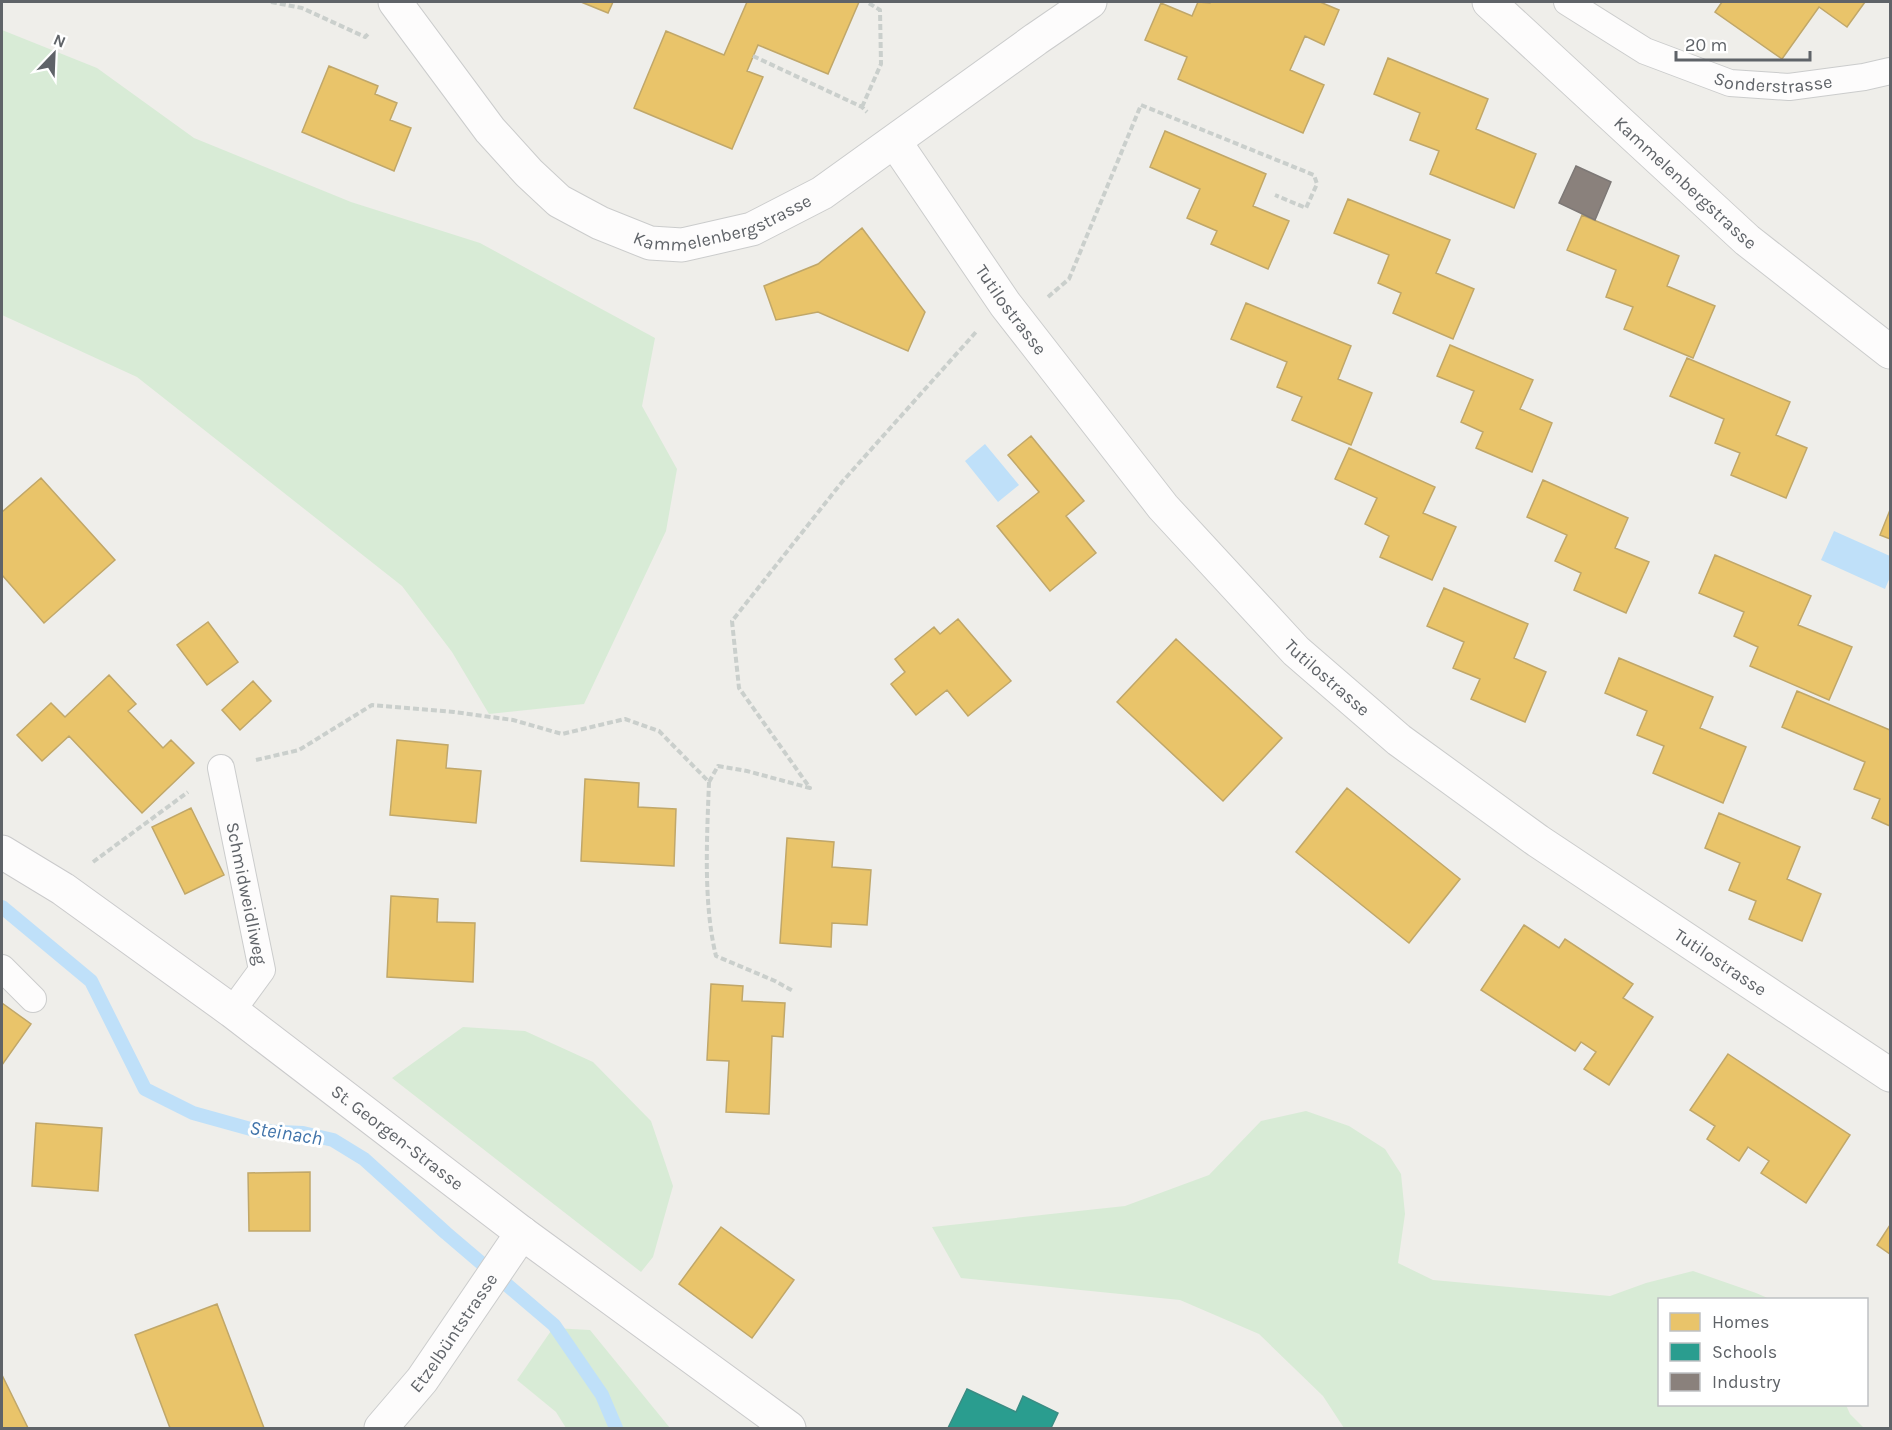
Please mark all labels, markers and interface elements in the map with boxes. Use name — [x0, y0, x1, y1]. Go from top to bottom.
north arrow — [24, 24, 84, 84]
scale bar — [1676, 24, 1810, 62]
text: N — [51, 30, 69, 52]
text: 20 m — [1685, 34, 1727, 56]
street label: Sonderstrasse — [1711, 67, 1833, 98]
street label: Kammelenbergstrasse — [1609, 112, 1761, 254]
street label: Kammelenbergstrasse — [630, 189, 815, 256]
street label: Tutilostrasse — [971, 260, 1051, 359]
street label: Tutilostrasse — [1280, 634, 1374, 721]
street label: Schmidweidliweg — [221, 820, 272, 967]
street label: Tutilostrasse — [1670, 924, 1771, 1001]
street label: St. Georgen-Strasse — [327, 1080, 468, 1195]
water label: Steinach — [248, 1116, 324, 1150]
street label: Etzelbüntstrasse — [405, 1269, 502, 1397]
legend — [1658, 1298, 1868, 1406]
text: Homes — [1712, 1311, 1769, 1333]
text: Schools — [1712, 1341, 1777, 1363]
text: Industry — [1712, 1371, 1781, 1393]

